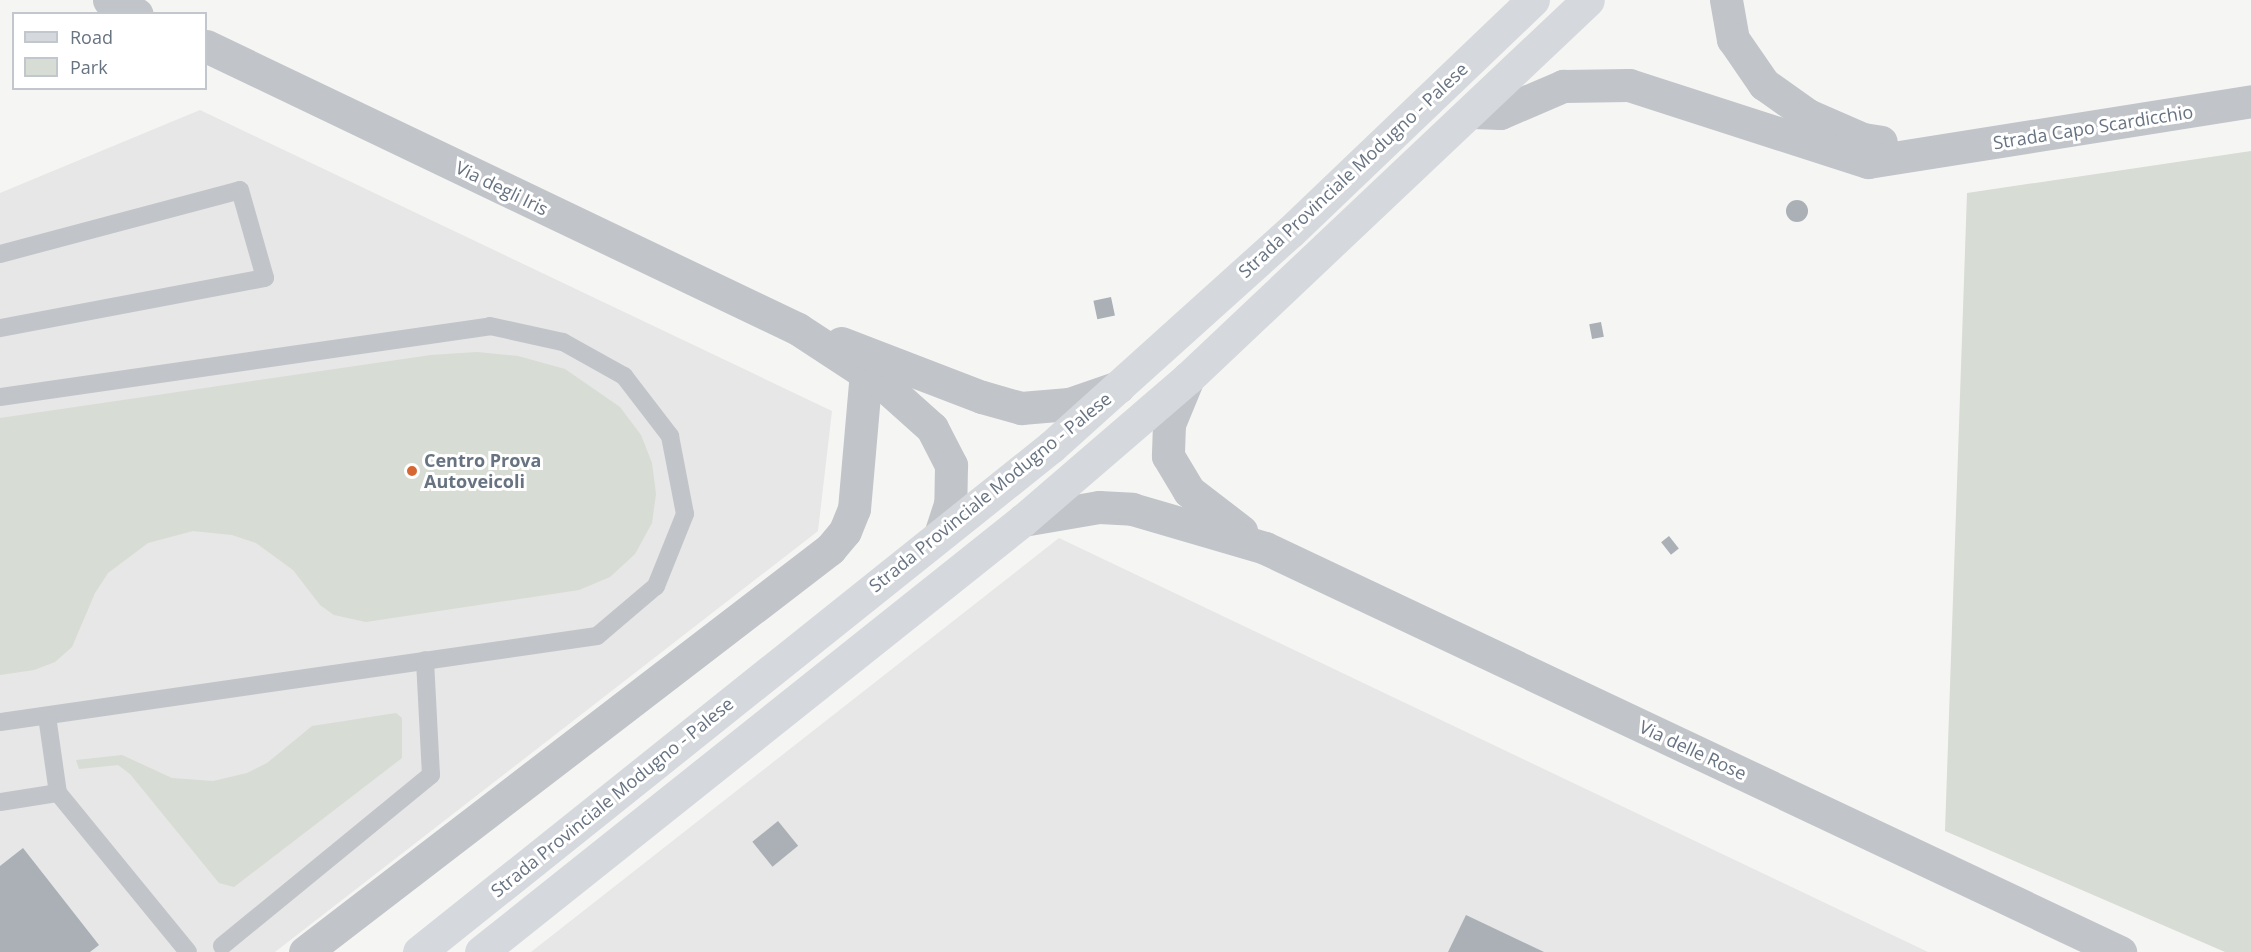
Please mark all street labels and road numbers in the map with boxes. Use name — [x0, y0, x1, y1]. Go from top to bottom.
street label: Strada Provinciale Modugno - Palese — [1234, 58, 1472, 282]
street label: Strada Capo Scardicchio — [1991, 101, 2195, 153]
street label: Via degli Iris — [452, 156, 552, 220]
street label: Strada Provinciale Modugno - Palese — [865, 387, 1115, 597]
street label: Strada Provinciale Modugno - Palese — [487, 692, 737, 902]
street label: Via delle Rose — [1636, 716, 1750, 784]

